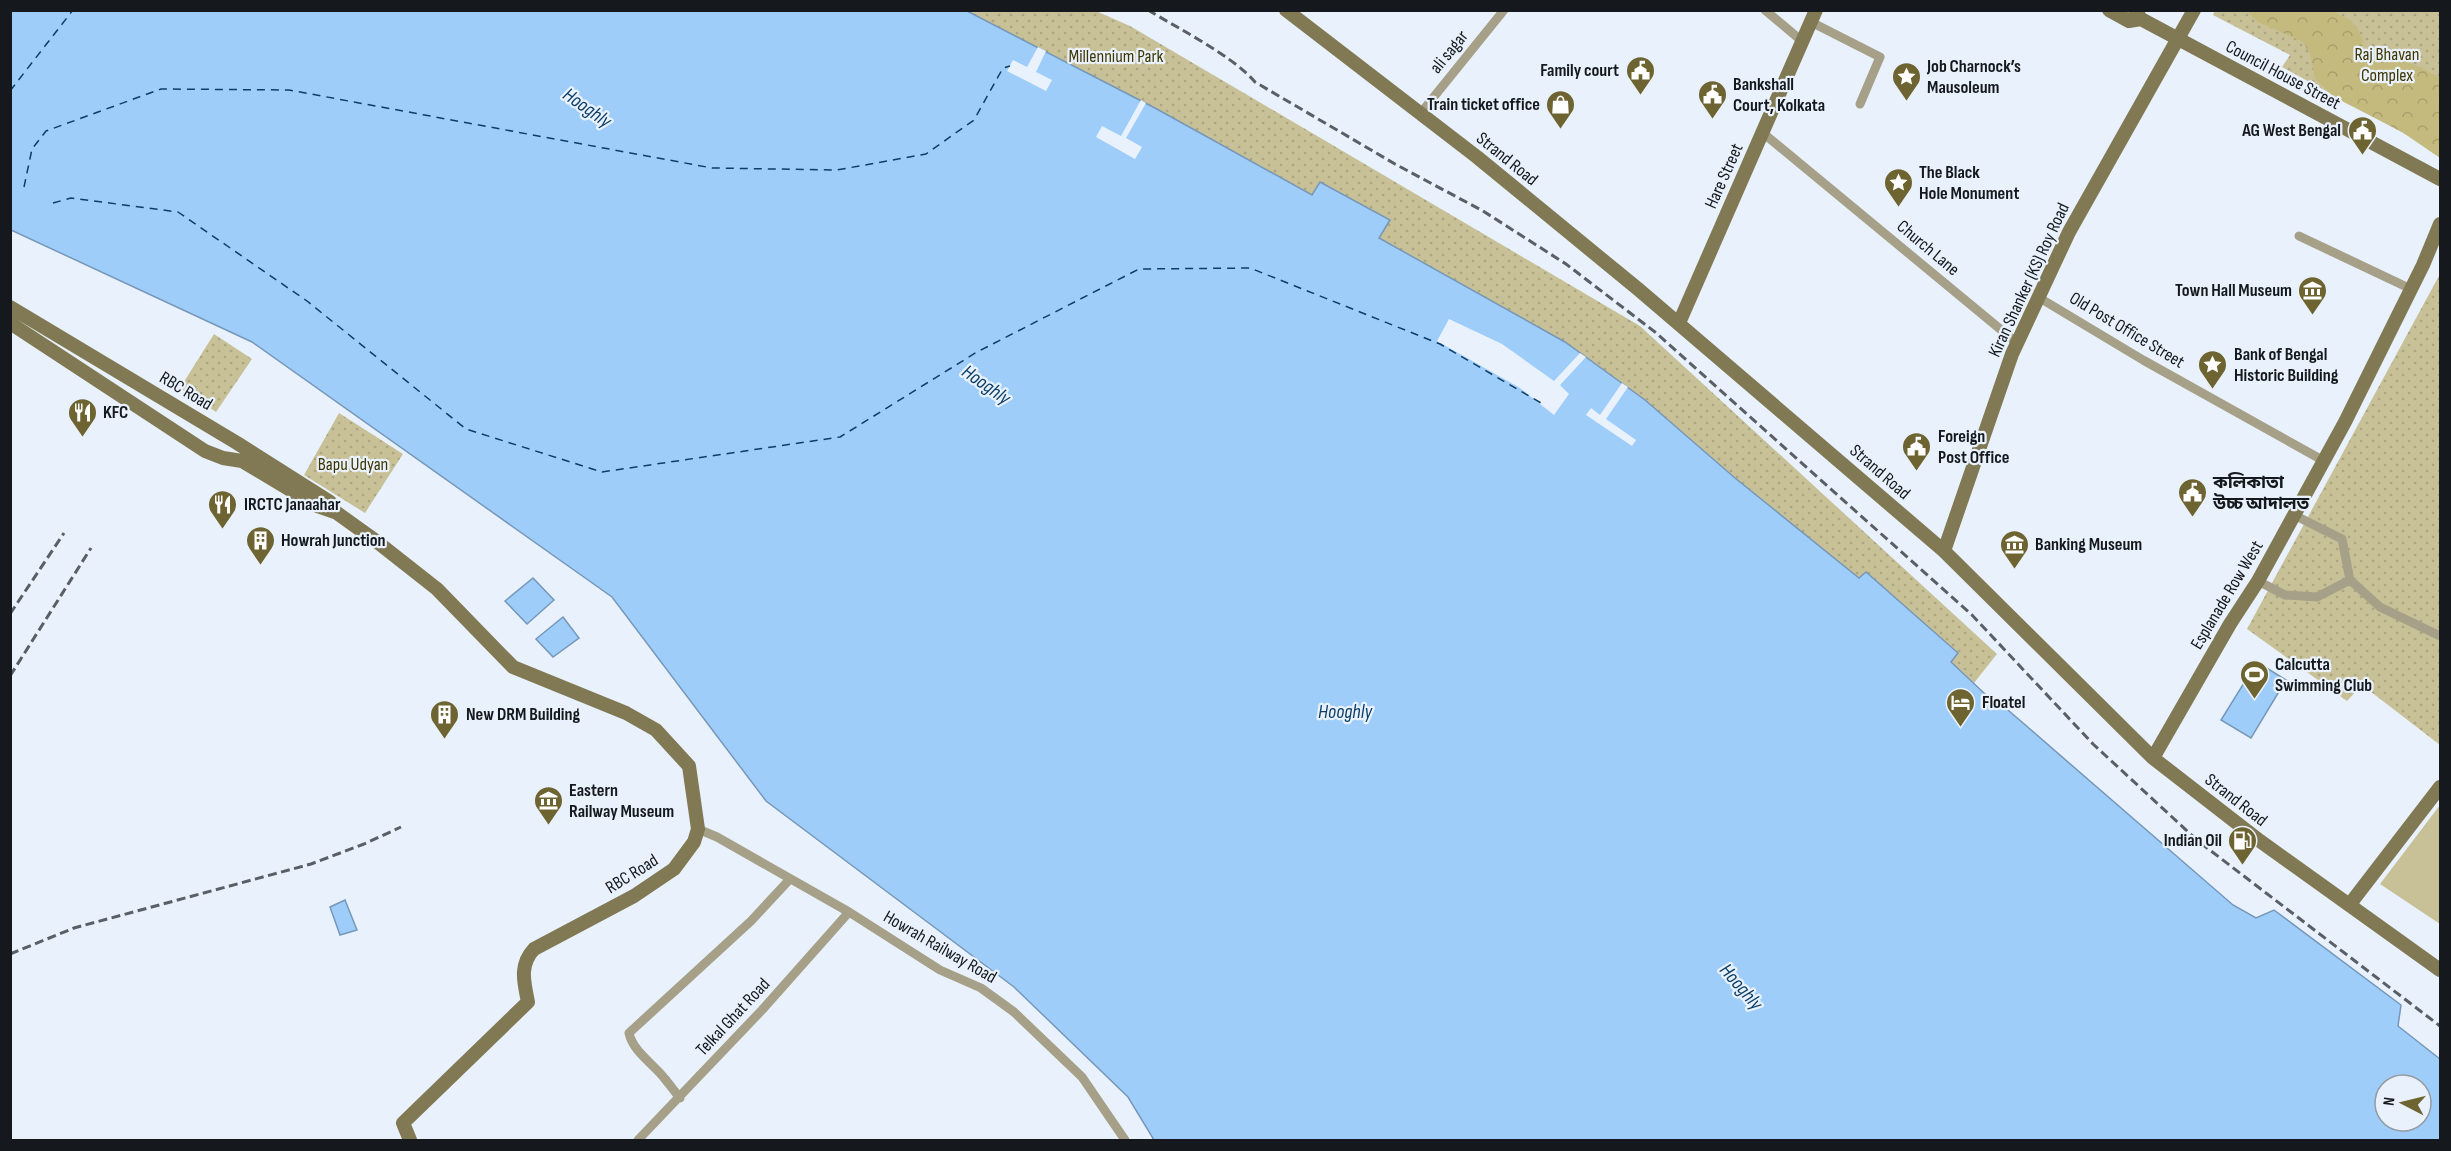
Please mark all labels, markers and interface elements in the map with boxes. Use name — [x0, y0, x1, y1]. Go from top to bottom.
street label: ali sagar — [1425, 26, 1473, 78]
street label: Council House Street — [2222, 36, 2344, 114]
park label: Raj Bhavan Complex — [2355, 44, 2419, 86]
park label: Millennium Park — [1068, 46, 1164, 67]
public building icon: Family court — [1624, 54, 1656, 96]
place label: Job Charnock’s Mausoleum — [1926, 56, 2021, 98]
place label: Family court — [1540, 60, 1619, 81]
place icon: Job Charnock’s Mausoleum — [1890, 60, 1922, 102]
place label: Bankshall Court, Kolkata — [1733, 74, 1825, 116]
public building icon: Bankshall Court, Kolkata — [1696, 78, 1728, 120]
water label: Hooghly — [558, 83, 617, 134]
shop icon: Train ticket office — [1545, 88, 1577, 130]
place label: Train ticket office — [1427, 94, 1540, 115]
public building icon: AG West Bengal — [2346, 114, 2378, 156]
place label: AG West Bengal — [2241, 120, 2341, 141]
street label: Strand Road — [1472, 128, 1542, 190]
street label: Hare Street — [1700, 140, 1748, 212]
place label: The Black Hole Monument — [1919, 162, 2019, 204]
place icon: The Black Hole Monument — [1882, 166, 1914, 208]
street label: Kiran Shanker (KS) Roy Road — [1984, 200, 2074, 360]
street label: Church Lane — [1892, 216, 1964, 280]
museum icon: Town Hall Museum — [2297, 274, 2329, 316]
place label: Town Hall Museum — [2175, 280, 2292, 301]
street label: Old Post Office Street — [2066, 287, 2189, 373]
place label: Bank of Bengal Historic Building — [2234, 344, 2339, 386]
place icon: Bank of Bengal Historic Building — [2197, 348, 2229, 390]
water label: Hooghly — [957, 360, 1016, 411]
street label: RBC Road — [156, 367, 216, 415]
restaurant icon: KFC — [66, 396, 98, 438]
place label: KFC — [103, 402, 128, 423]
place label: Foreign Post Office — [1938, 426, 2009, 468]
public building icon: Foreign Post Office — [1901, 430, 1933, 472]
street label: Strand Road — [1846, 440, 1914, 504]
park label: Bapu Udyan — [318, 454, 388, 475]
place label: কলিকাতা উচ্চ আদালত — [2212, 472, 2310, 514]
public building icon: কলিকাতা উচ্চ আদালত — [2176, 476, 2208, 518]
restaurant icon: IRCTC Janaahar — [207, 488, 239, 530]
place label: IRCTC Janaahar — [244, 494, 341, 515]
building icon: Howrah Junction — [244, 524, 276, 566]
museum icon: Banking Museum — [1998, 528, 2030, 570]
place label: Howrah Junction — [281, 530, 386, 551]
place label: Banking Museum — [2035, 534, 2142, 555]
street label: Esplanade Row West — [2186, 536, 2268, 653]
place label: Calcutta Swimming Club — [2275, 654, 2372, 696]
sports icon: Calcutta Swimming Club — [2238, 658, 2270, 700]
hotel icon: Floatel — [1945, 686, 1977, 728]
place label: Floatel — [1982, 692, 2025, 713]
building icon: New DRM Building — [429, 698, 461, 740]
water label: Hooghly — [1318, 700, 1373, 724]
place label: New DRM Building — [466, 704, 580, 725]
street label: Strand Road — [2201, 769, 2271, 831]
place label: Eastern Railway Museum — [569, 780, 674, 822]
museum icon: Eastern Railway Museum — [532, 784, 564, 826]
fuel station icon: Indian Oil — [2227, 824, 2259, 866]
place label: Indian Oil — [2164, 830, 2222, 851]
street label: RBC Road — [602, 850, 662, 898]
street label: Howrah Railway Road — [880, 906, 1000, 988]
water label: Hooghly — [1714, 959, 1769, 1016]
street label: Telkal Ghat Road — [692, 974, 774, 1060]
north arrow — [2373, 1073, 2433, 1133]
text: N — [2380, 1096, 2400, 1107]

